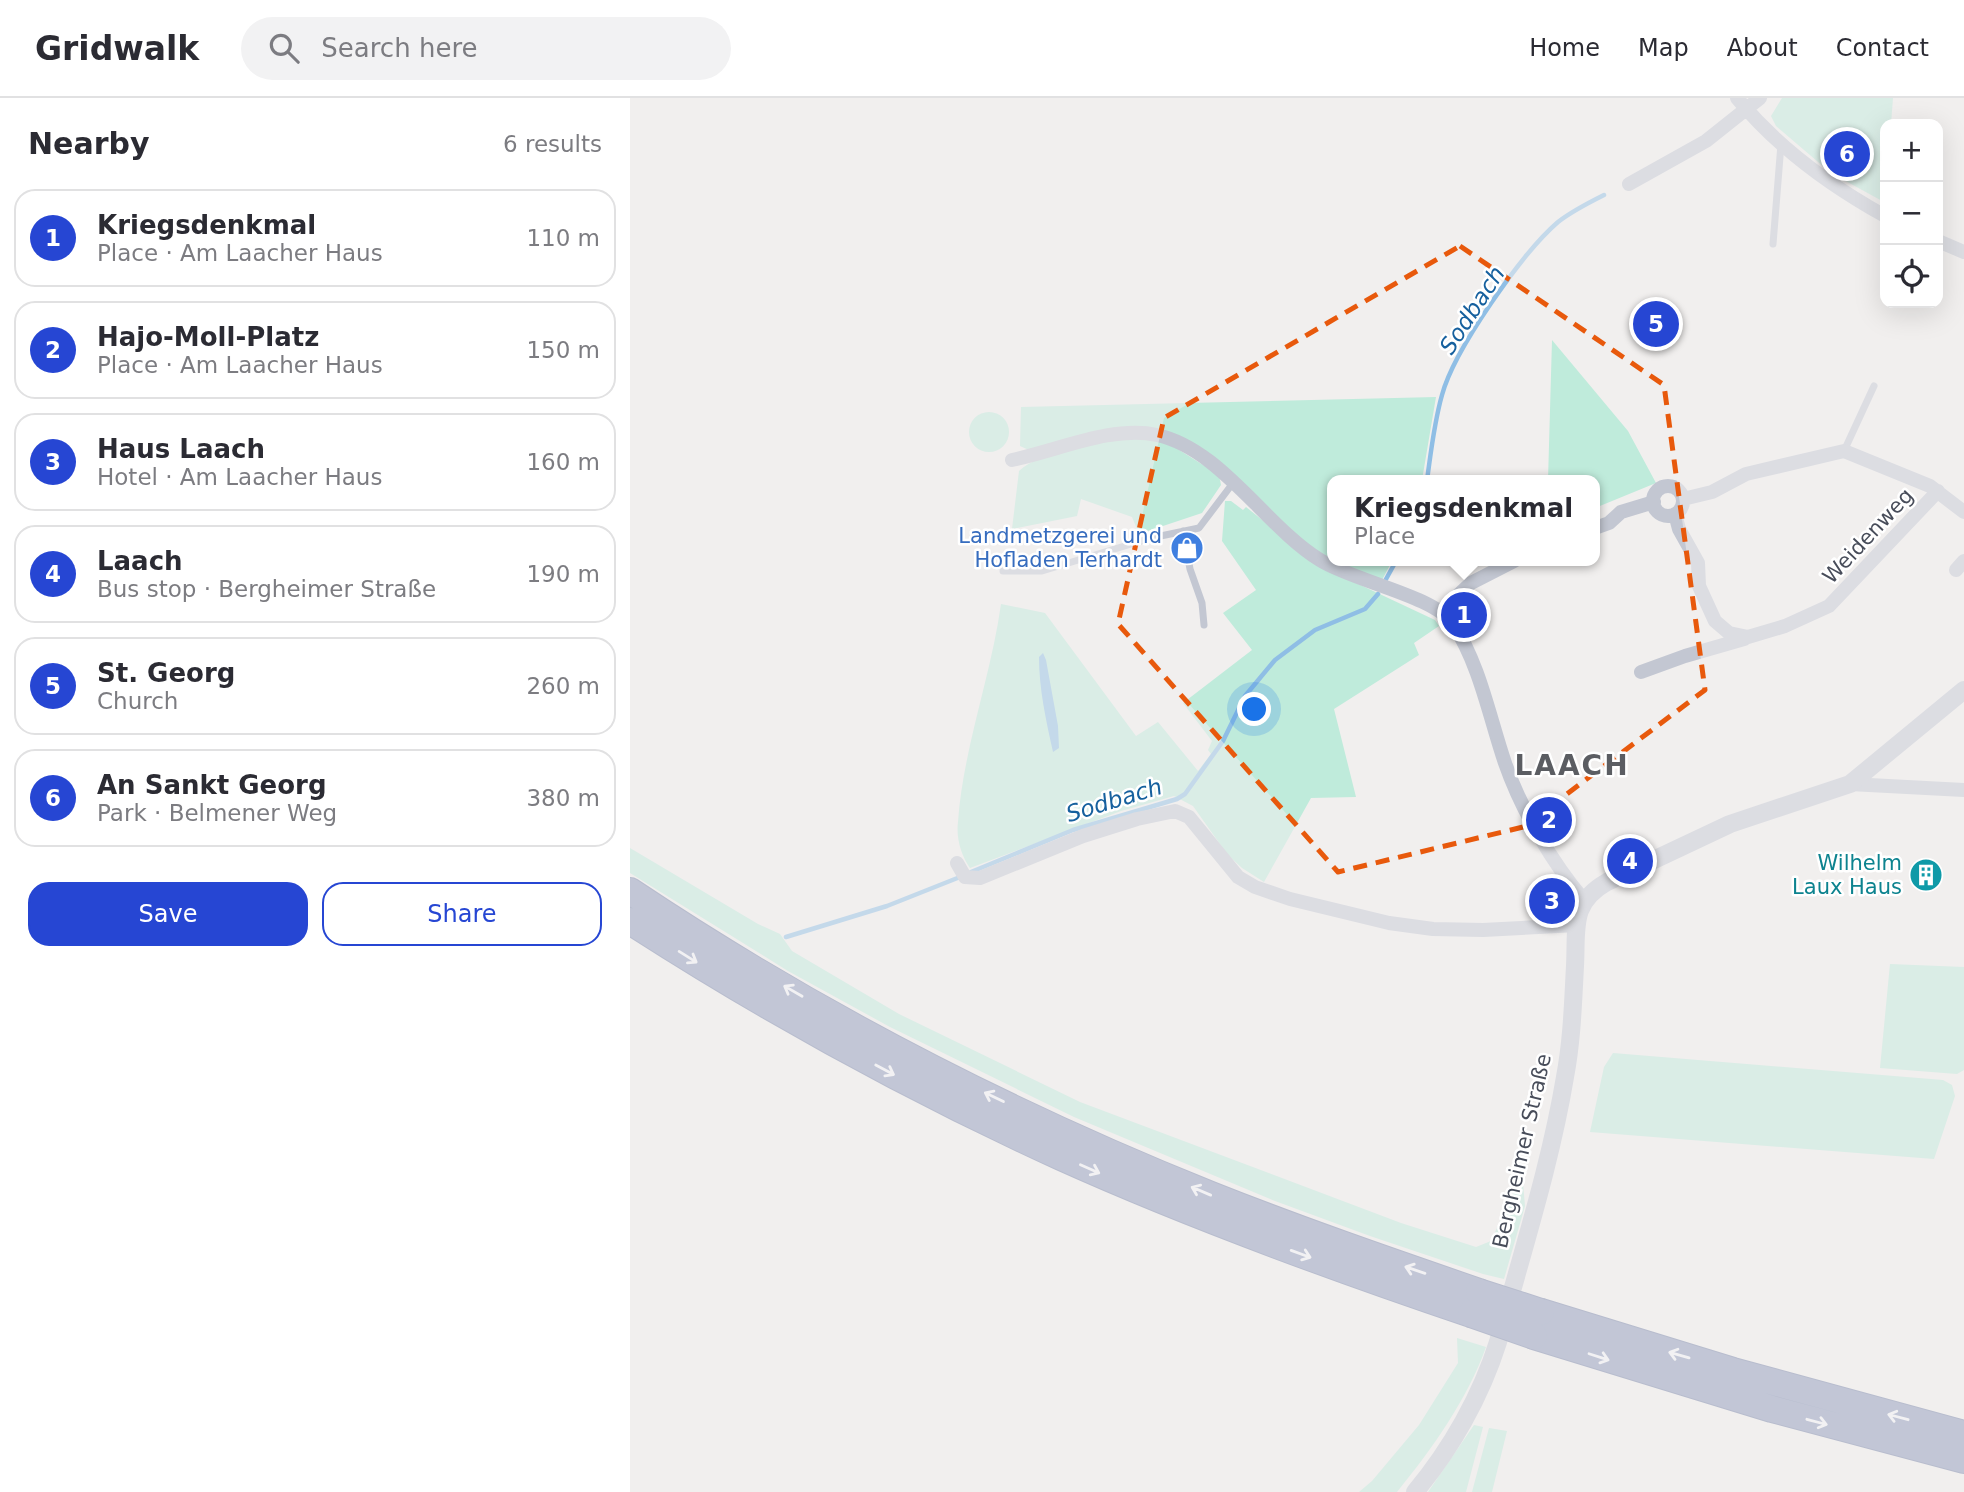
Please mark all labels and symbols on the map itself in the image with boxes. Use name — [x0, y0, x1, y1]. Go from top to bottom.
pin: 6 — [1824, 128, 1870, 180]
water label: Sodbach — [1434, 261, 1510, 359]
pin: 5 — [1633, 298, 1679, 350]
street label: Weidenweg — [1818, 483, 1918, 589]
place label: Landmetzgerei und Hofladen Terhardt — [958, 524, 1162, 572]
shop icon: Landmetzgerei und Hofladen Terhardt — [1168, 529, 1206, 567]
pin: 1 — [1441, 589, 1487, 641]
your location — [1237, 692, 1271, 726]
district label: LAACH — [1514, 749, 1630, 782]
water label: Sodbach — [1063, 773, 1165, 827]
pin: 2 — [1526, 794, 1572, 846]
pin: 4 — [1607, 835, 1653, 887]
place label: Wilhelm Laux Haus — [1792, 851, 1902, 899]
building icon: Wilhelm Laux Haus — [1907, 856, 1945, 894]
pin: 3 — [1529, 875, 1575, 927]
one-way arrow — [677, 951, 697, 965]
one-way arrow — [783, 984, 803, 998]
street label: Bergheimer Straße — [1488, 1051, 1556, 1251]
one-way arrow — [874, 1064, 895, 1077]
one-way arrow — [984, 1090, 1005, 1104]
one-way arrow — [1079, 1163, 1100, 1176]
one-way arrow — [1191, 1184, 1213, 1197]
one-way arrow — [1289, 1249, 1311, 1262]
one-way arrow — [1404, 1263, 1426, 1275]
one-way arrow — [1668, 1348, 1690, 1361]
one-way arrow — [1587, 1351, 1609, 1364]
one-way arrow — [1887, 1409, 1909, 1422]
one-way arrow — [1805, 1416, 1828, 1429]

